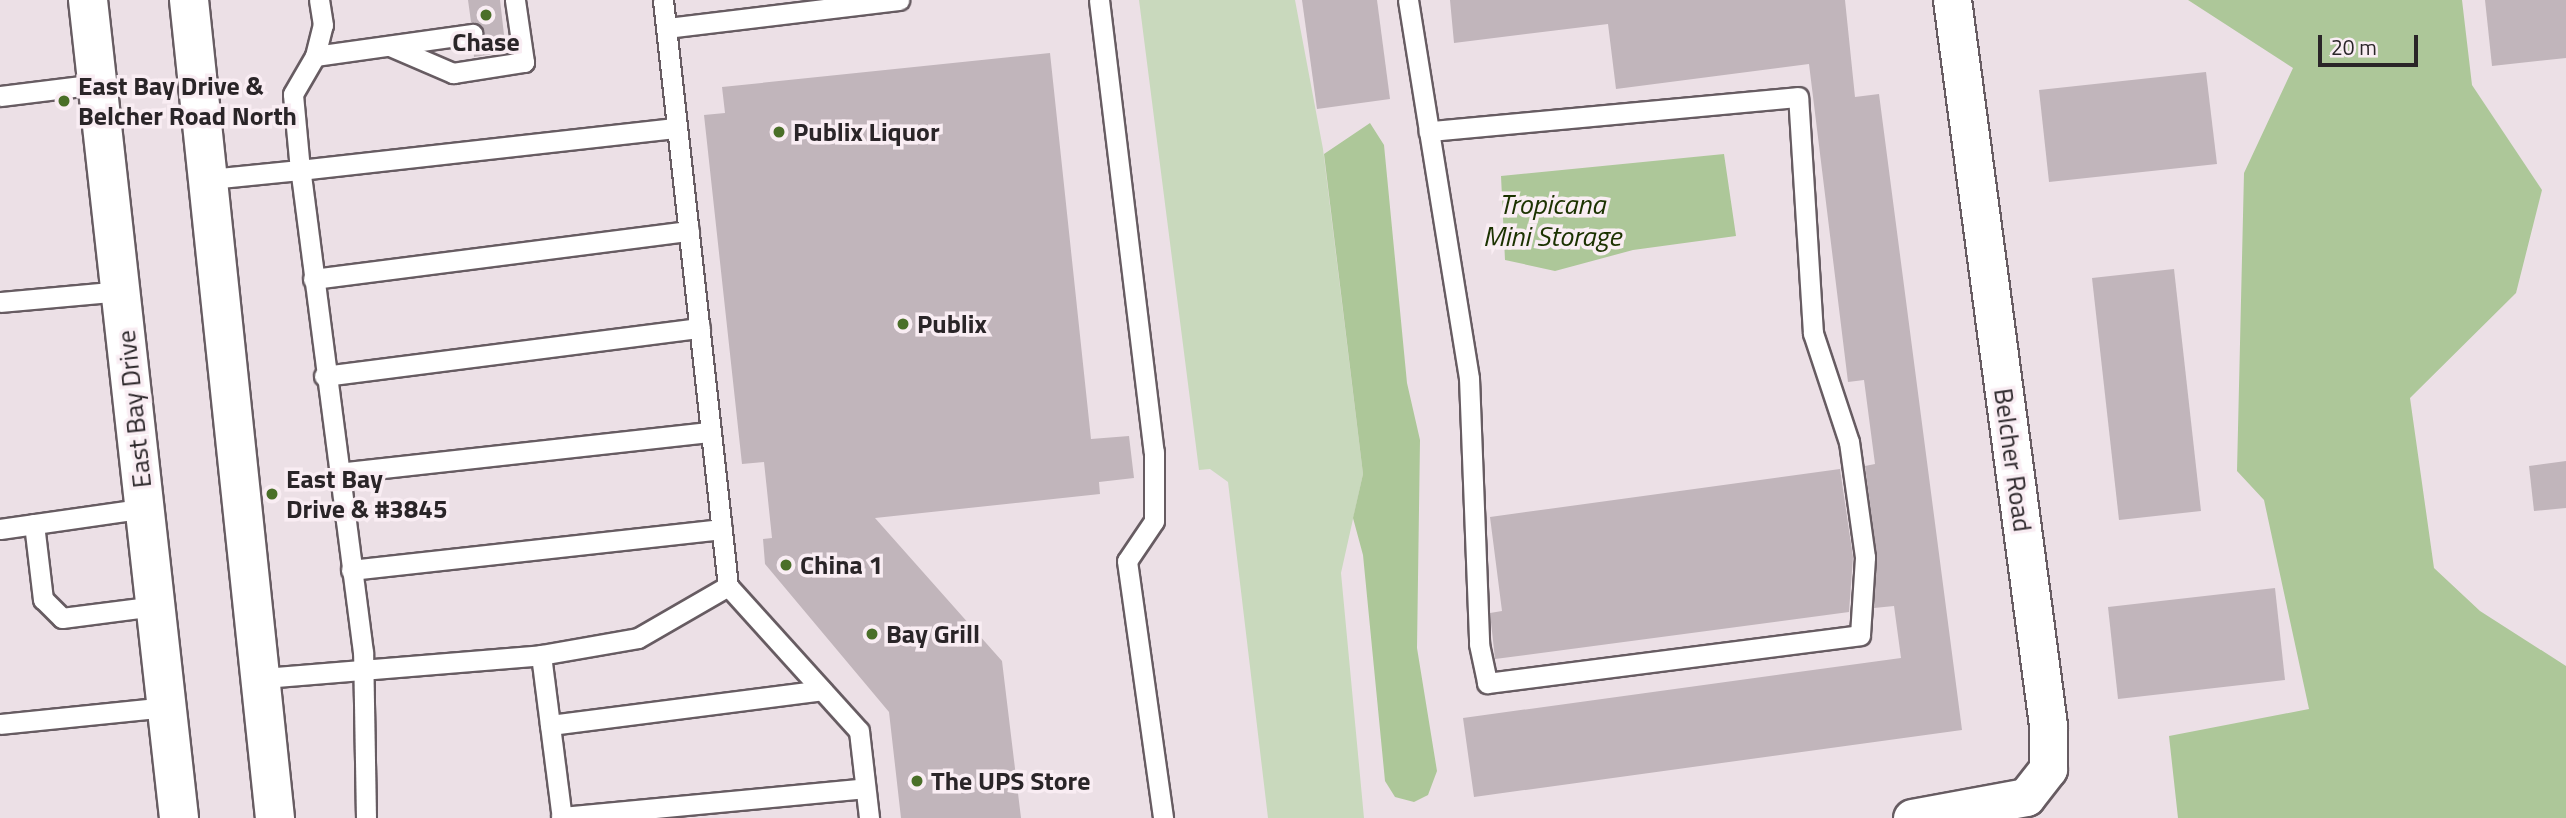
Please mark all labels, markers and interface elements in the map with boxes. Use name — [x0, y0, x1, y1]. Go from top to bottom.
marker: Chase — [478, 7, 494, 23]
scale bar — [2321, 21, 2421, 65]
place label: Chase — [452, 26, 520, 58]
text: 20 m — [2331, 31, 2377, 63]
place label: East Bay Drive & Belcher Road North — [78, 70, 297, 132]
marker: East Bay Drive & Belcher Road North — [56, 93, 72, 109]
place label: Publix Liquor — [793, 116, 940, 148]
marker: Publix Liquor — [771, 124, 787, 140]
water label: Tropicana Mini Storage — [1483, 187, 1621, 253]
place label: Publix — [917, 308, 987, 340]
marker: Publix — [895, 316, 911, 332]
street label: East Bay Drive — [110, 329, 158, 489]
street label: Belcher Road — [1987, 386, 2039, 534]
place label: East Bay Drive & #3845 — [286, 463, 447, 524]
marker: East Bay Drive & #3845 — [264, 486, 280, 502]
place label: China 1 — [800, 549, 883, 581]
marker: China 1 — [778, 557, 794, 573]
place label: Bay Grill — [886, 618, 980, 650]
marker: Bay Grill — [864, 626, 880, 642]
place label: The UPS Store — [931, 765, 1090, 797]
marker: The UPS Store — [909, 773, 925, 789]

